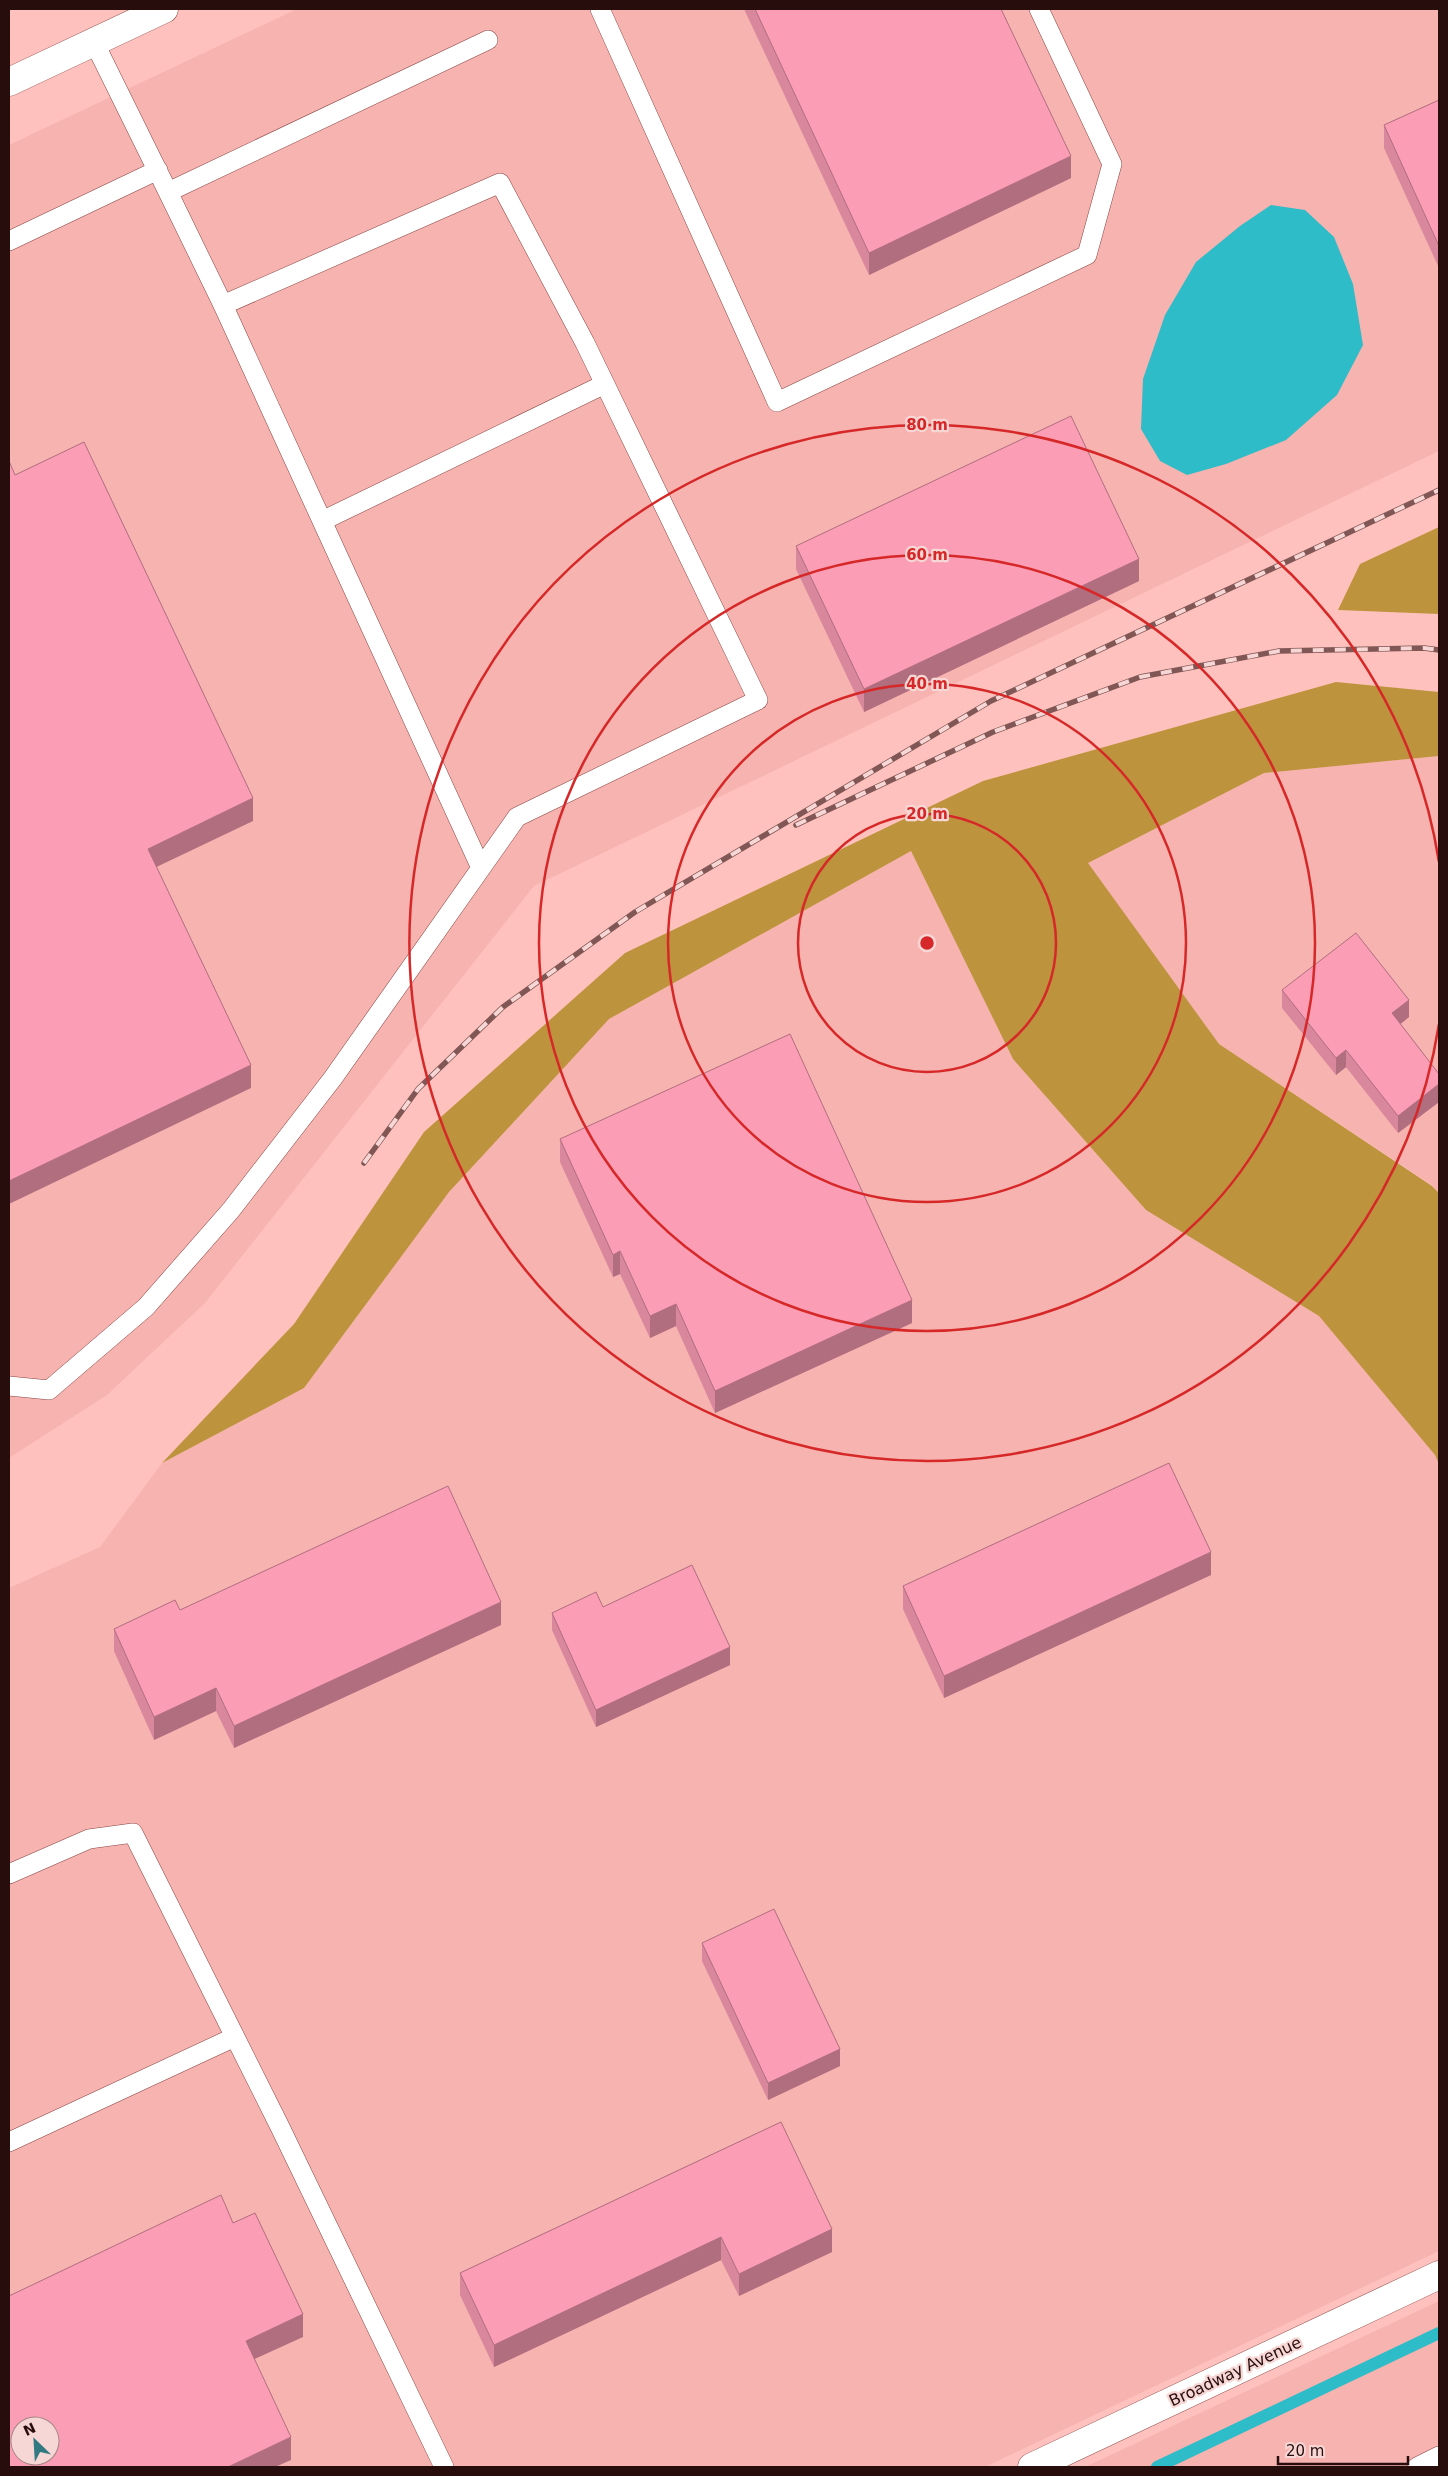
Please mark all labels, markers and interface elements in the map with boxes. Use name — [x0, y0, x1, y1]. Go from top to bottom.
text: 80 m — [906, 416, 948, 434]
text: 60 m — [906, 546, 948, 564]
text: 40 m — [906, 675, 948, 693]
text: 20 m — [906, 805, 948, 823]
centre of rings — [918, 934, 936, 952]
street label: Broadway Avenue — [1166, 2332, 1304, 2410]
north arrow — [10, 2416, 60, 2466]
text: N — [21, 2419, 38, 2439]
scale bar — [1278, 2434, 1408, 2466]
text: 20 m — [1286, 2442, 1324, 2460]

